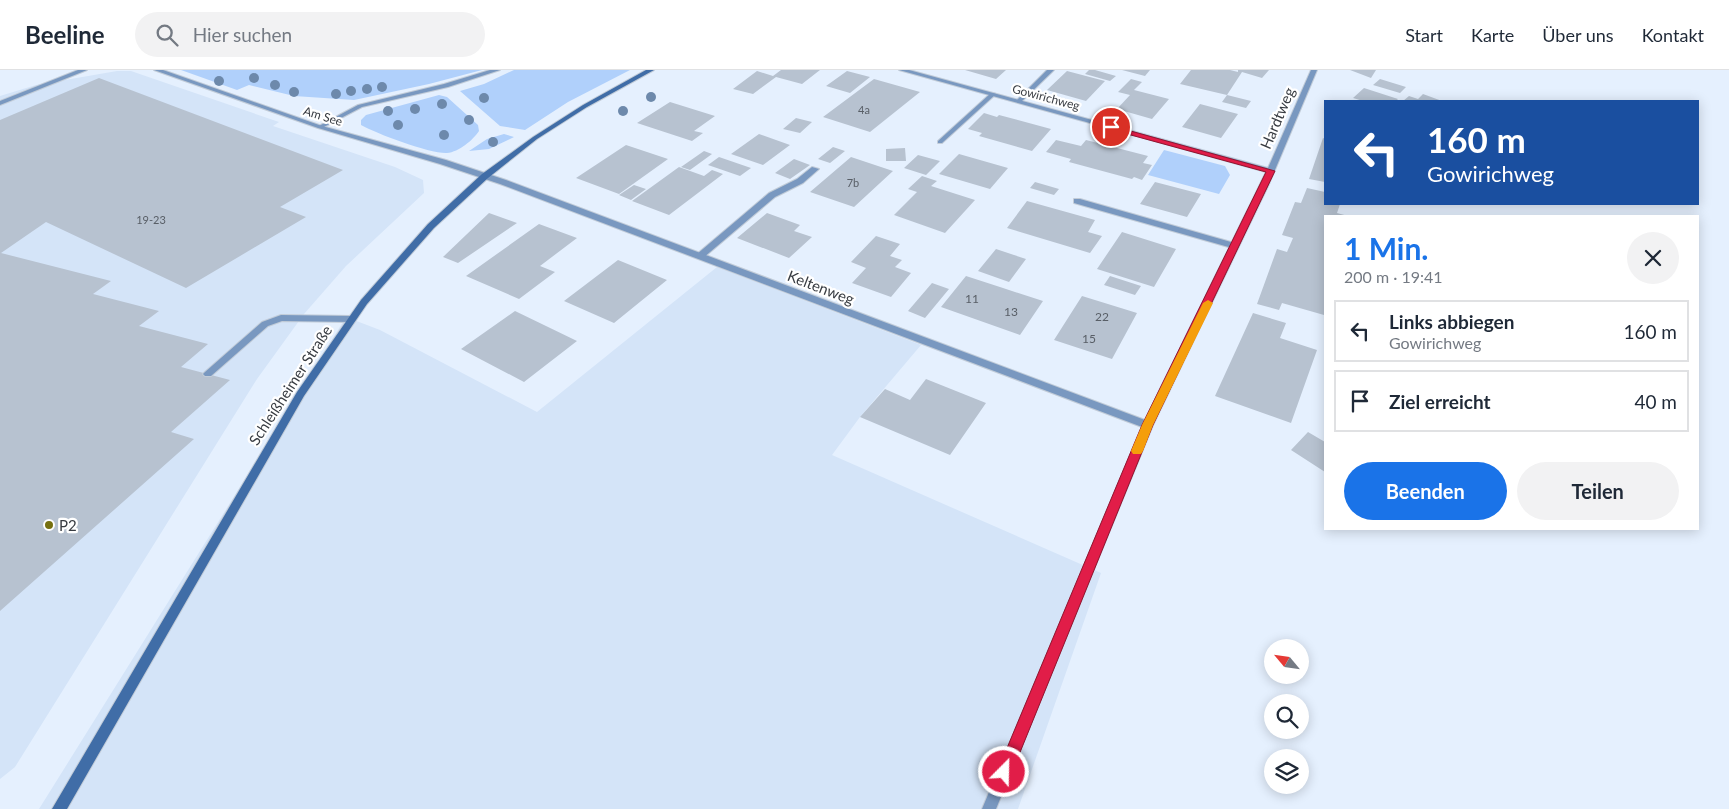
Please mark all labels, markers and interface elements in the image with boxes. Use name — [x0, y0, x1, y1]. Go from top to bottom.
search box — [135, 12, 485, 57]
text: Beeline — [25, 20, 105, 49]
icon: search — [153, 21, 181, 49]
text: Hier suchen — [193, 23, 292, 46]
text: Start — [1405, 24, 1443, 46]
text: Karte — [1471, 24, 1514, 46]
text: Über uns — [1542, 24, 1614, 46]
text: Kontakt — [1642, 24, 1704, 46]
street label: Gowirichweg — [1011, 81, 1081, 113]
street label: Hardtweg — [1256, 84, 1298, 151]
street label: Am See — [302, 103, 344, 129]
house number: 4a — [858, 103, 870, 116]
pin — [1090, 106, 1132, 148]
icon: arrive — [1097, 113, 1125, 141]
text: 160 m — [1427, 118, 1526, 160]
icon: left — [1344, 120, 1409, 185]
text: Gowirichweg — [1427, 160, 1554, 187]
house number: 7b — [847, 176, 859, 189]
house number: 19-23 — [136, 213, 166, 226]
text: 1 Min. — [1344, 230, 1429, 266]
button: close — [1627, 232, 1679, 284]
street label: Keltenweg — [785, 266, 857, 308]
text: 200 m · 19:41 — [1344, 267, 1443, 286]
house number: 11 — [965, 291, 979, 306]
house number: 13 — [1004, 304, 1018, 319]
house number: 22 — [1095, 309, 1109, 324]
text: Links abbiegen — [1389, 310, 1514, 333]
icon: left — [1346, 317, 1374, 345]
text: 160 m — [1623, 320, 1677, 343]
street label: Schleißheimer Straße — [245, 322, 335, 448]
house number: 15 — [1082, 331, 1096, 346]
text: Gowirichweg — [1389, 333, 1481, 352]
icon: arrive — [1346, 387, 1374, 415]
text: Ziel erreicht — [1389, 390, 1491, 413]
text: 40 m — [1634, 390, 1677, 413]
button: Beenden — [1344, 462, 1507, 520]
button: Teilen — [1517, 462, 1679, 520]
place label: P2 — [59, 516, 77, 534]
marker: P2 — [43, 519, 55, 531]
north arrow — [1264, 639, 1309, 684]
map controls — [1264, 639, 1309, 794]
button: search — [1264, 694, 1309, 739]
position arrow — [977, 745, 1029, 797]
button: layers — [1264, 749, 1309, 794]

